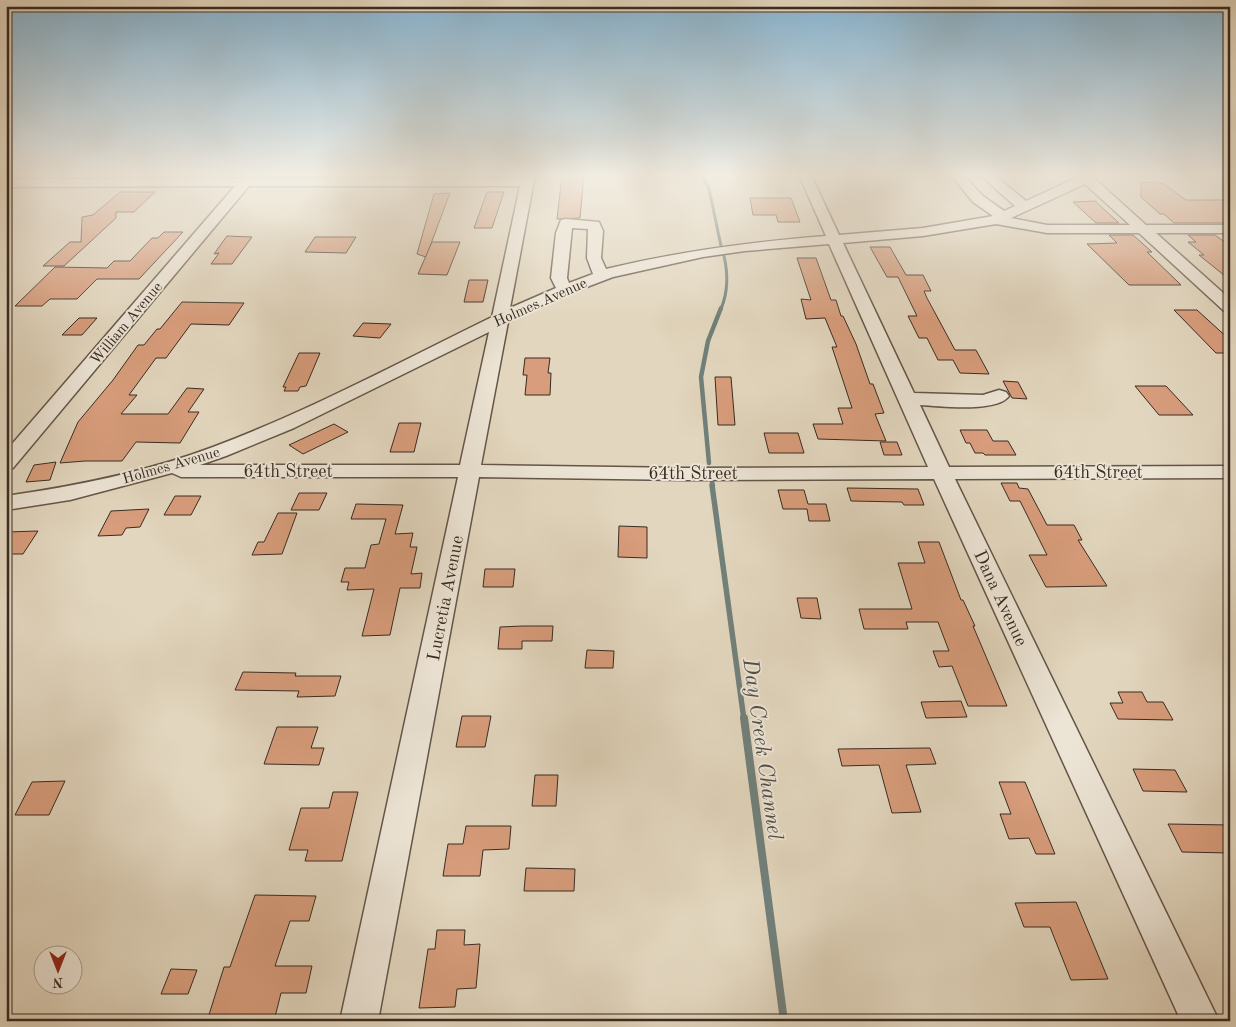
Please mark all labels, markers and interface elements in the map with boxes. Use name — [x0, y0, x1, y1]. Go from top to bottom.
street label: Holmes Avenue — [492, 276, 590, 331]
street label: William Avenue — [88, 280, 166, 368]
street label: Holmes Avenue — [121, 445, 222, 487]
street label: 64th Street — [243, 463, 333, 481]
street label: 64th Street — [1053, 464, 1143, 482]
street label: 64th Street — [648, 465, 738, 483]
street label: Lucretia Avenue — [425, 534, 467, 662]
street label: Dana Avenue — [970, 548, 1030, 649]
water label: Day Creek Channel — [738, 656, 786, 842]
north arrow — [32, 944, 82, 994]
text: N — [52, 975, 63, 989]

